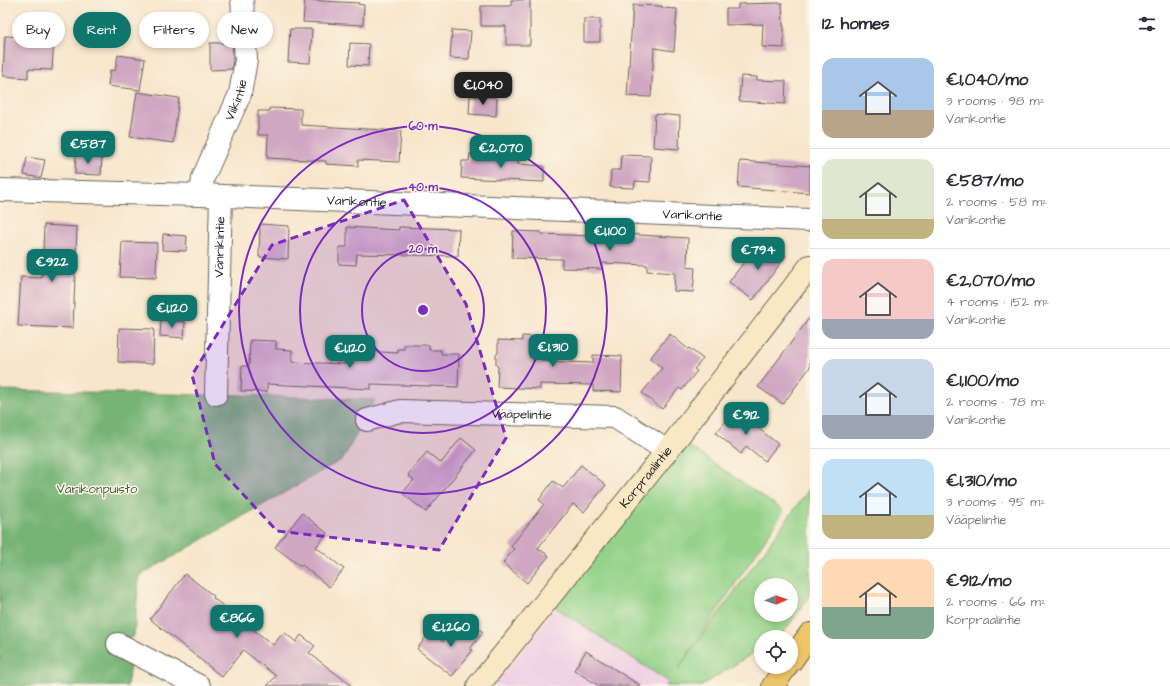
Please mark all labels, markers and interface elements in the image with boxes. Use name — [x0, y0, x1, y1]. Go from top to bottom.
chip: Buy — [12, 12, 65, 48]
chip: Rent — [73, 12, 131, 48]
chip: Filters — [139, 12, 209, 48]
chip: New — [217, 12, 273, 48]
text: 12 homes — [822, 12, 890, 36]
icon: filters — [1136, 13, 1158, 35]
text: €1,040/mo — [946, 68, 1028, 92]
pin: €1,040 — [450, 72, 516, 106]
icon: home — [854, 74, 902, 122]
text: €1,040 — [463, 76, 503, 94]
street label: Viikintie — [220, 78, 251, 124]
text: 3 rooms · 98 m² — [946, 92, 1045, 110]
text: Varikontie — [946, 110, 1006, 128]
text: 60 m — [408, 118, 438, 135]
pin: €587 — [64, 131, 112, 165]
text: €587 — [70, 135, 106, 153]
pin: €2,070 — [468, 135, 534, 169]
text: €2,070 — [479, 139, 523, 157]
text: €587/mo — [946, 169, 1024, 193]
icon: home — [854, 175, 902, 223]
text: 40 m — [408, 179, 439, 196]
street label: Varikontie — [326, 191, 387, 212]
text: 2 rooms · 58 m² — [946, 193, 1047, 211]
street label: Varikontie — [662, 205, 723, 225]
text: Varikontie — [946, 211, 1006, 229]
street label: Vänrikintie — [210, 216, 229, 278]
pin: €1,100 — [577, 218, 643, 252]
text: €1,100 — [594, 222, 626, 240]
pin: €794 — [734, 237, 782, 271]
text: 20 m — [408, 241, 438, 258]
text: €794 — [741, 241, 775, 259]
pin: €922 — [28, 249, 76, 283]
text: €922 — [36, 253, 68, 271]
text: €2,070/mo — [946, 269, 1035, 293]
icon: home — [854, 275, 902, 323]
text: 4 rooms · 152 m² — [946, 293, 1049, 311]
pin: €1,120 — [139, 295, 205, 329]
text: €1,120 — [156, 299, 188, 317]
centre of rings — [416, 303, 430, 317]
text: Varikontie — [946, 311, 1006, 329]
pin: €1,310 — [520, 334, 586, 368]
pin: €1,120 — [317, 335, 383, 369]
text: €1,310 — [538, 338, 568, 356]
text: €1,120 — [334, 339, 366, 357]
text: €1,100/mo — [946, 369, 1019, 393]
icon: home — [854, 375, 902, 423]
text: 2 rooms · 78 m² — [946, 393, 1046, 411]
pin: €912 — [722, 402, 770, 436]
street label: Vääpelintie — [491, 405, 552, 424]
text: €912 — [733, 406, 759, 424]
text: Varikontie — [946, 411, 1006, 429]
street label: Korpraalintie — [615, 442, 676, 512]
text: €1,310/mo — [946, 469, 1017, 493]
icon: home — [854, 475, 902, 523]
park label: Varikonpuisto — [57, 480, 138, 498]
text: 3 rooms · 95 m² — [946, 493, 1045, 511]
text: Vääpelintie — [946, 511, 1006, 529]
text: €912/mo — [946, 569, 1012, 593]
icon: home — [854, 575, 902, 623]
north arrow — [754, 578, 798, 622]
map controls — [754, 578, 798, 674]
text: 2 rooms · 66 m² — [946, 593, 1046, 611]
pin: €866 — [213, 605, 261, 639]
text: €866 — [219, 609, 255, 627]
text: Korpraalintie — [946, 611, 1021, 629]
pin: €1,260 — [418, 614, 484, 648]
text: €1,260 — [432, 618, 470, 636]
button: locate — [754, 630, 798, 674]

